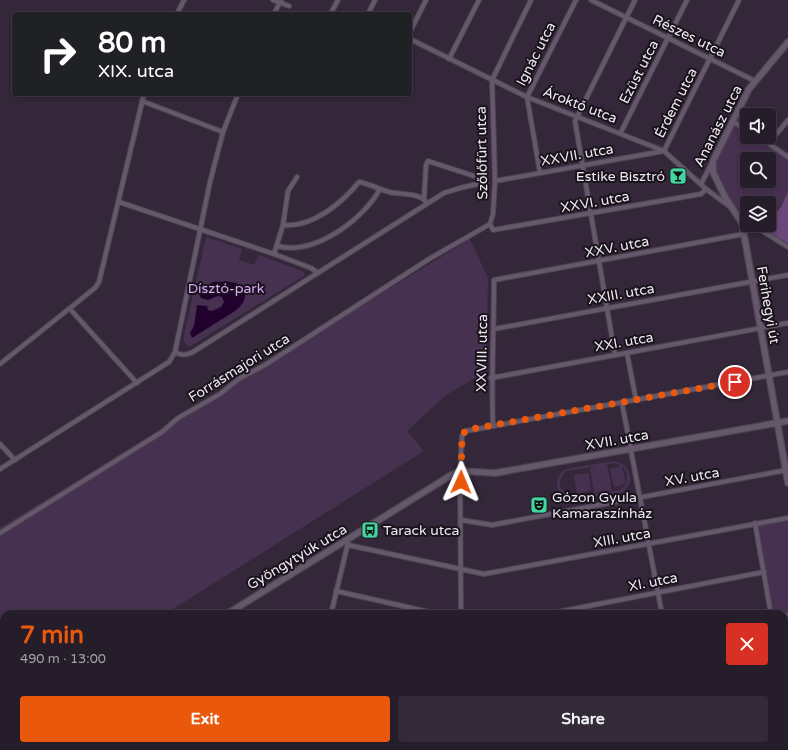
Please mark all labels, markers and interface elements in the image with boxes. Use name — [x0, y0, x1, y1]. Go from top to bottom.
street label: Részes utca — [650, 11, 728, 61]
street label: Ignác utca — [513, 19, 559, 89]
text: 80 m — [98, 26, 166, 60]
icon: right — [32, 28, 84, 80]
street label: Ezüst utca — [616, 37, 662, 107]
text: XIX. utca — [98, 60, 174, 82]
street label: Érdem utca — [651, 65, 701, 141]
street label: Ananász utca — [690, 82, 746, 170]
street label: Ároktő utca — [540, 83, 620, 127]
street label: Szőlőfürt utca — [473, 106, 491, 200]
map controls — [740, 108, 776, 232]
button: sound — [740, 108, 776, 144]
street label: XXVII. utca — [539, 140, 615, 170]
button: search — [740, 152, 776, 188]
bar icon: Estike Bisztró — [668, 166, 688, 186]
place label: Estike Bisztró — [576, 168, 665, 185]
street label: XXVI. utca — [559, 188, 631, 216]
button: layers — [740, 196, 776, 232]
street label: XXV. utca — [584, 232, 650, 262]
street label: Ferihegyi út — [753, 265, 783, 346]
park label: Dísztó-park — [188, 280, 265, 297]
street label: XXIII. utca — [586, 280, 656, 308]
street label: XXVIII. utca — [473, 314, 491, 392]
street label: XXI. utca — [593, 328, 655, 356]
street label: Forrásmajori utca — [185, 330, 293, 406]
pin — [718, 365, 752, 399]
icon: arrive — [724, 371, 746, 393]
street label: XVII. utca — [584, 426, 650, 454]
position arrow — [440, 461, 482, 503]
street label: XV. utca — [663, 464, 721, 490]
place label: Gózon Gyula Kamaraszínház — [552, 489, 652, 522]
theatre icon: Gózon Gyula Kamaraszínház — [529, 495, 549, 515]
bus stop icon: Tarack utca — [360, 520, 380, 540]
street label: Gyöngytyúk utca — [244, 521, 350, 593]
place label: Tarack utca — [383, 522, 459, 539]
street label: XIII. utca — [592, 525, 652, 551]
street label: XI. utca — [627, 569, 679, 595]
text: 7 min — [20, 621, 84, 650]
button: close — [726, 623, 768, 665]
text: 490 m · 13:00 — [20, 651, 106, 667]
button: Exit — [20, 696, 390, 742]
button: Share — [398, 696, 768, 742]

